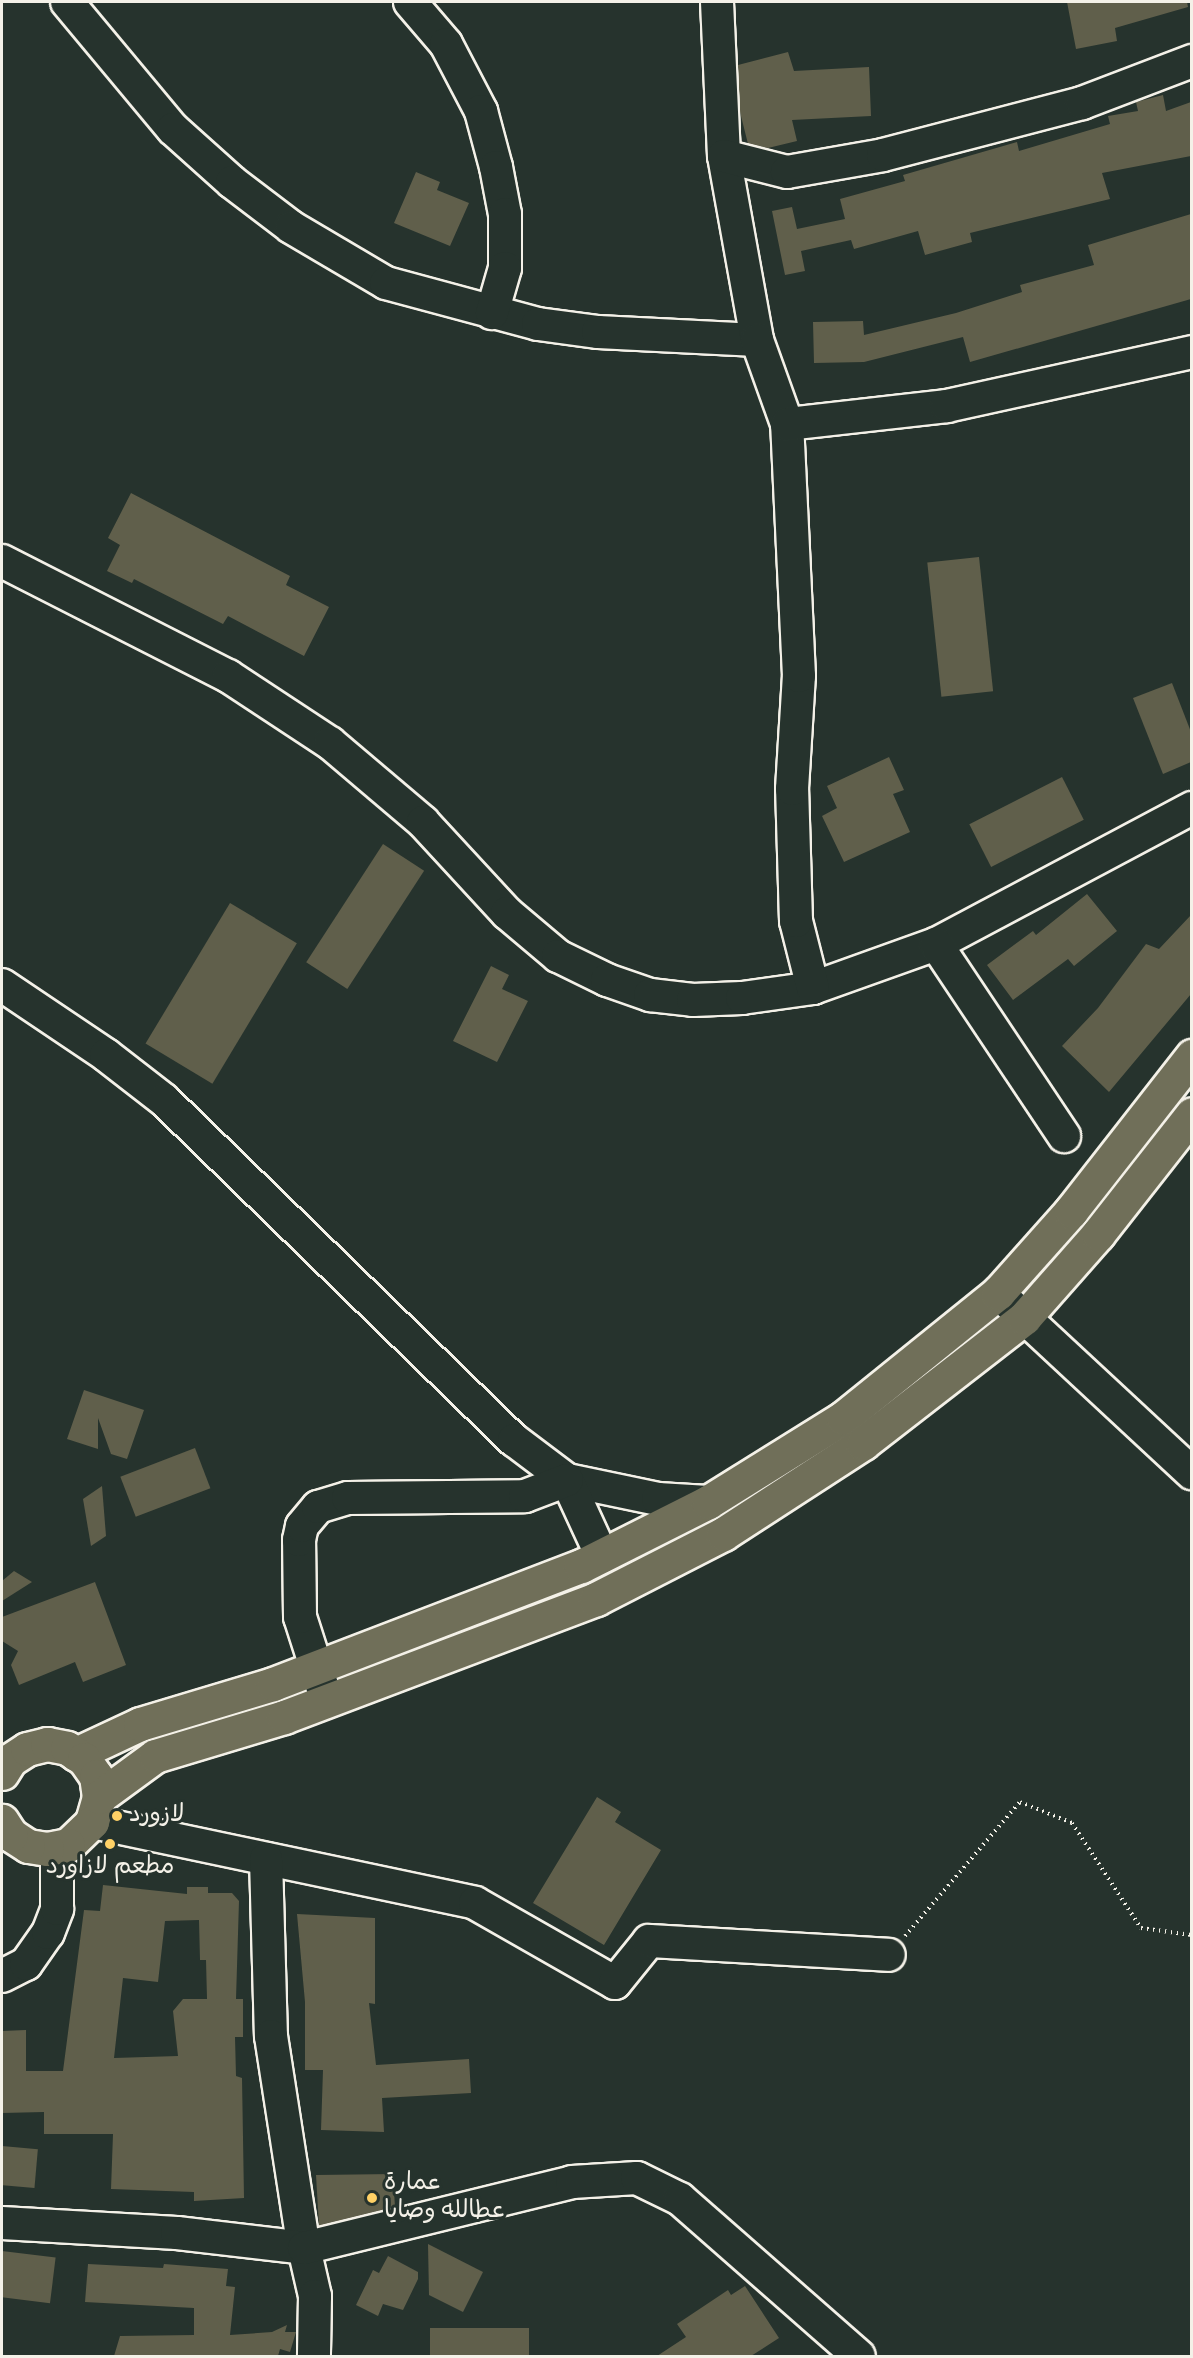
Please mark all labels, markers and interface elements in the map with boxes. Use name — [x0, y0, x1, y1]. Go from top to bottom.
place label: لازورد — [129, 1802, 184, 1830]
marker: لازورد — [110, 1809, 124, 1823]
marker: مطعم لازاورد — [103, 1837, 117, 1851]
place label: مطعم لازاورد — [46, 1854, 174, 1882]
place label: عمارة عطالله وصايا — [384, 2170, 504, 2226]
marker: عمارة عطالله وصايا — [365, 2191, 379, 2205]

